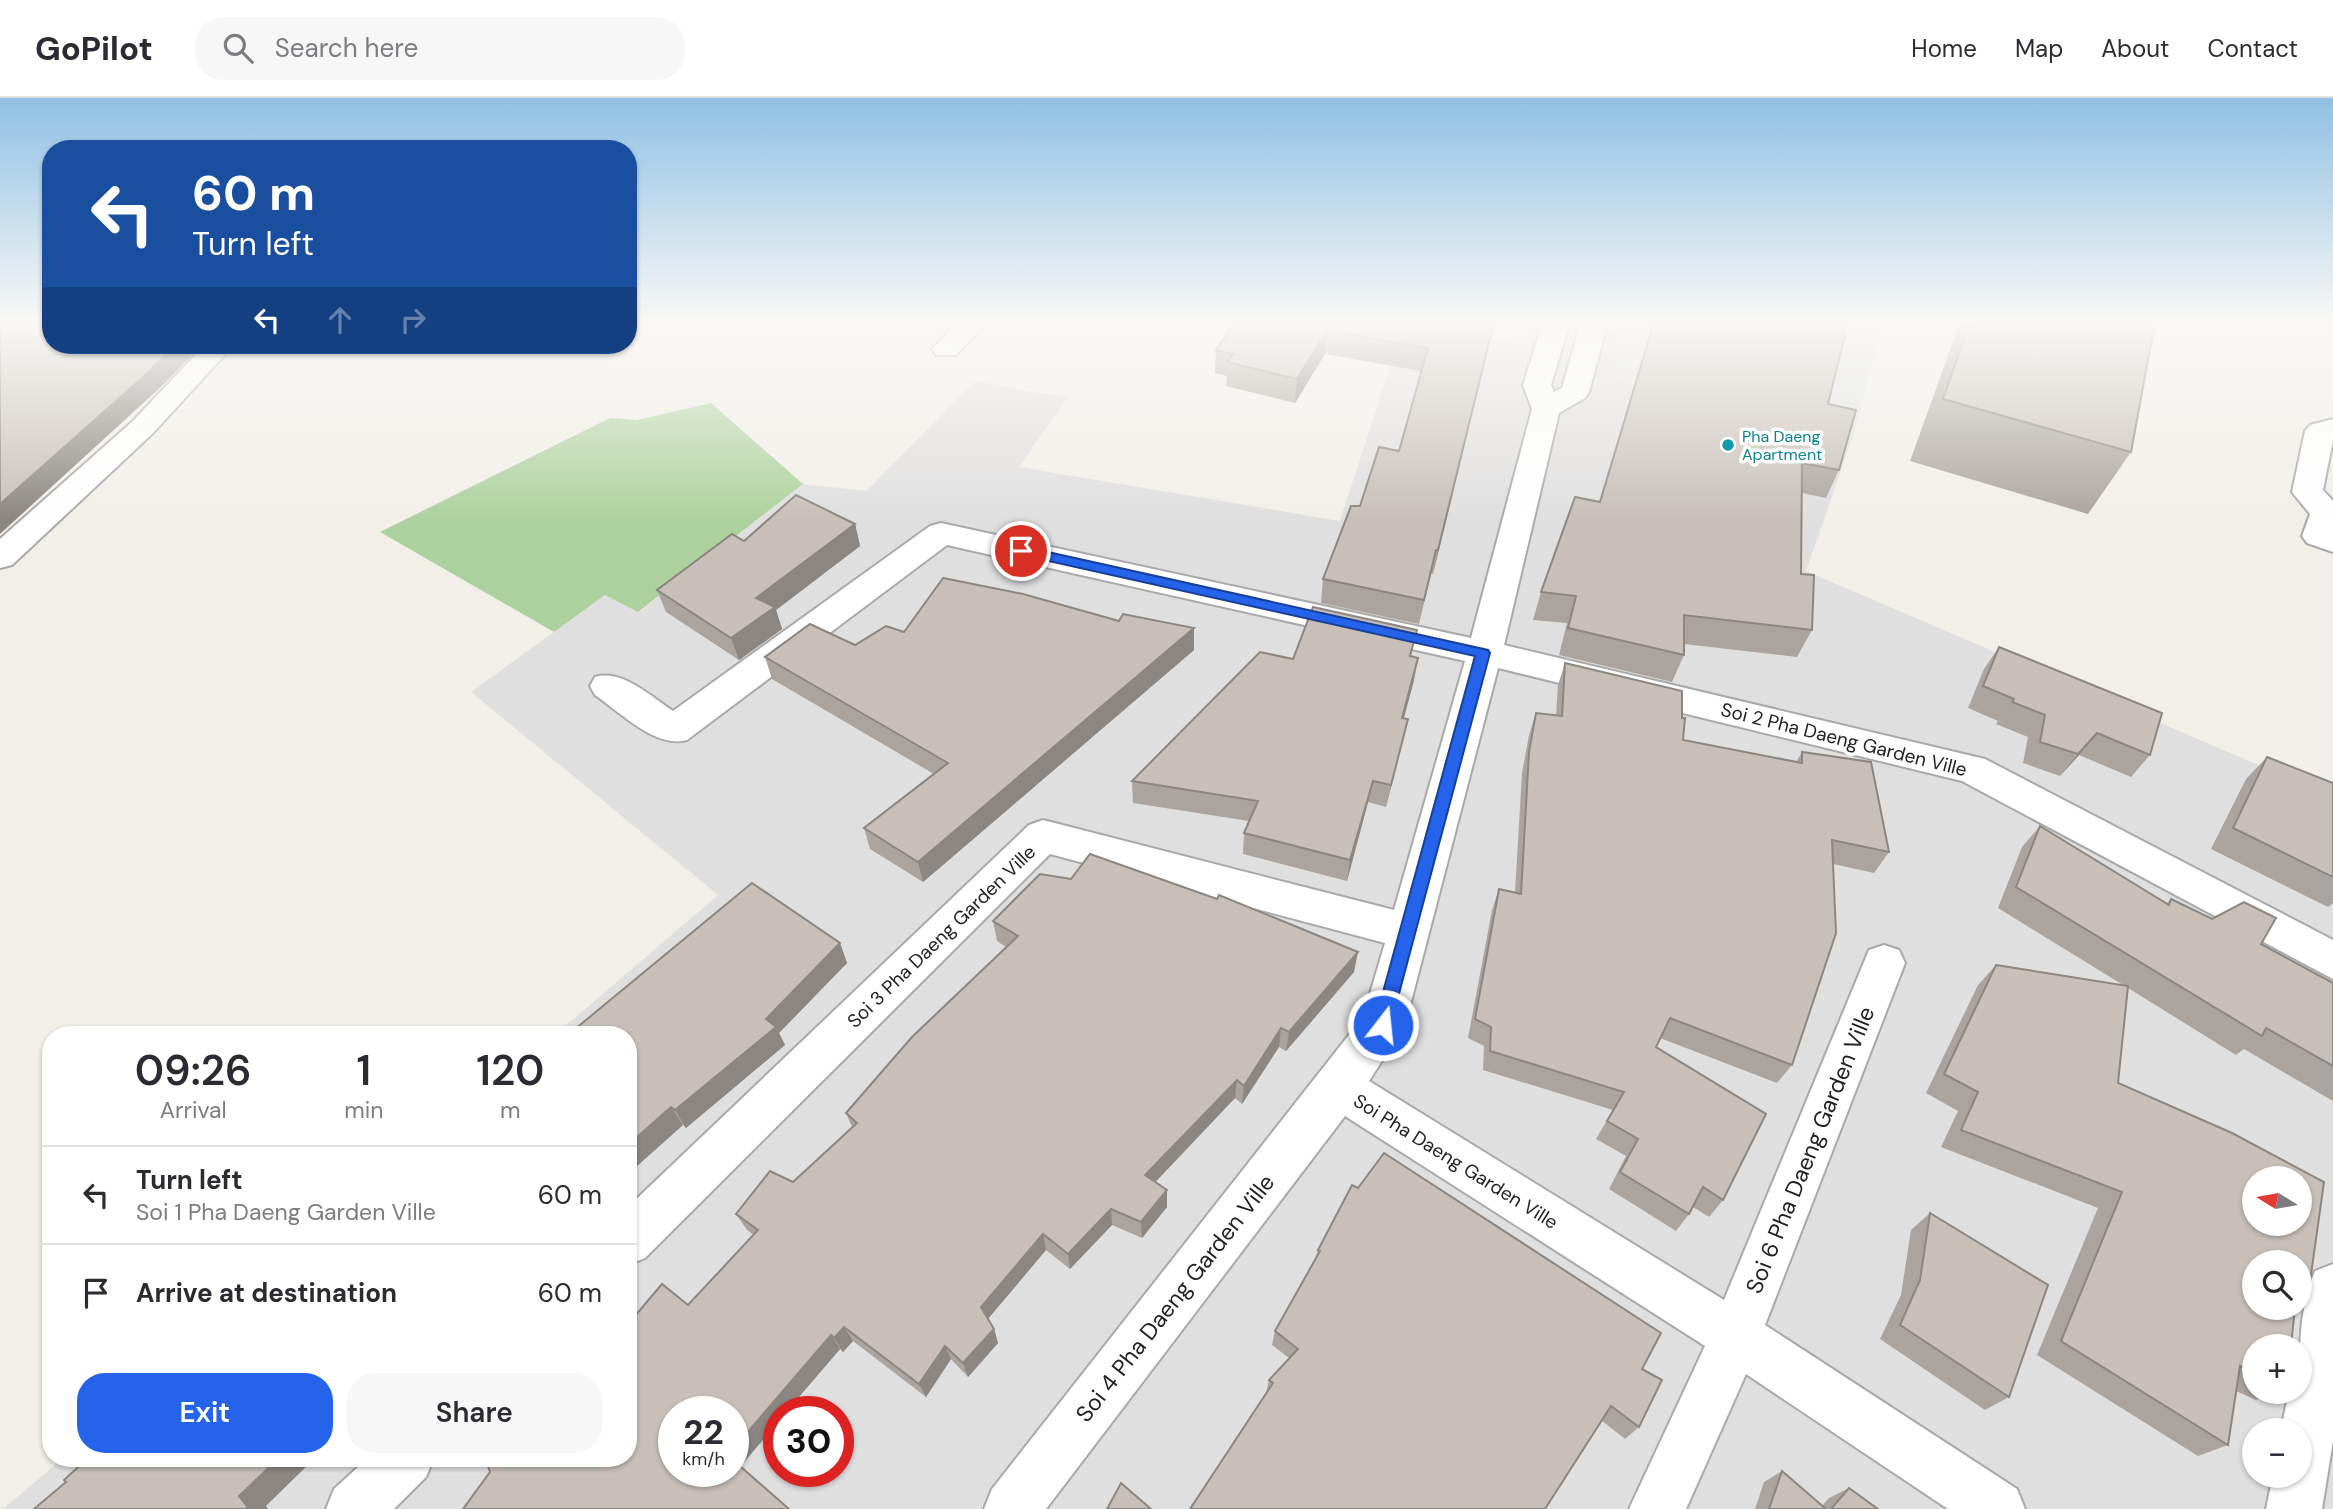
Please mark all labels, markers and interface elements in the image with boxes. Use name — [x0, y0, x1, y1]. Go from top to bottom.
search box — [195, 17, 685, 80]
text: GoPilot — [35, 27, 153, 70]
icon: search — [219, 29, 257, 67]
text: Search here — [275, 31, 418, 65]
text: Home — [1911, 33, 1977, 64]
text: Map — [2015, 33, 2063, 64]
text: About — [2101, 33, 2170, 64]
text: Contact — [2208, 33, 2298, 64]
text: 60 m — [192, 161, 315, 225]
icon: left — [77, 168, 168, 259]
text: Turn left — [192, 223, 314, 265]
icon: left — [248, 301, 286, 339]
icon: ahead — [321, 301, 359, 339]
icon: right — [394, 301, 432, 339]
place label: Pha Daeng Apartment — [1742, 426, 1822, 465]
marker: Pha Daeng Apartment — [1720, 437, 1736, 453]
pin — [991, 521, 1051, 581]
icon: arrive — [1002, 532, 1040, 570]
street label: Soi 2 Pha Daeng Garden Ville — [1718, 697, 1969, 782]
street label: Soi 3 Pha Daeng Garden Ville — [842, 840, 1041, 1033]
position arrow — [1346, 988, 1420, 1062]
street label: Soi 6 Pha Daeng Garden Ville — [1739, 1002, 1881, 1298]
text: 09:26 — [135, 1043, 252, 1098]
text: 1 — [357, 1043, 371, 1098]
text: 120 — [476, 1043, 544, 1098]
street label: Soi Pha Daeng Garden Ville — [1349, 1088, 1563, 1235]
text: Arrival — [160, 1095, 227, 1125]
text: min — [344, 1095, 384, 1125]
text: m — [500, 1095, 520, 1125]
text: Turn left — [136, 1163, 243, 1197]
north arrow — [2242, 1166, 2312, 1236]
map controls — [2242, 1166, 2312, 1488]
street label: Soi 4 Pha Daeng Garden Ville — [1069, 1168, 1281, 1428]
icon: left — [77, 1176, 115, 1214]
text: 60 m — [538, 1178, 602, 1212]
text: Soi 1 Pha Daeng Garden Ville — [136, 1197, 436, 1227]
button: search — [2242, 1250, 2312, 1320]
icon: arrive — [77, 1274, 115, 1312]
text: Arrive at destination — [136, 1276, 397, 1310]
text: 60 m — [538, 1276, 602, 1310]
button: + — [2242, 1334, 2312, 1404]
button: Exit — [77, 1373, 333, 1453]
button: Share — [347, 1373, 602, 1453]
speed limit sign: 30 — [763, 1396, 854, 1487]
text: 22 — [683, 1409, 724, 1455]
button: − — [2242, 1418, 2312, 1488]
text: km/h — [682, 1447, 725, 1471]

